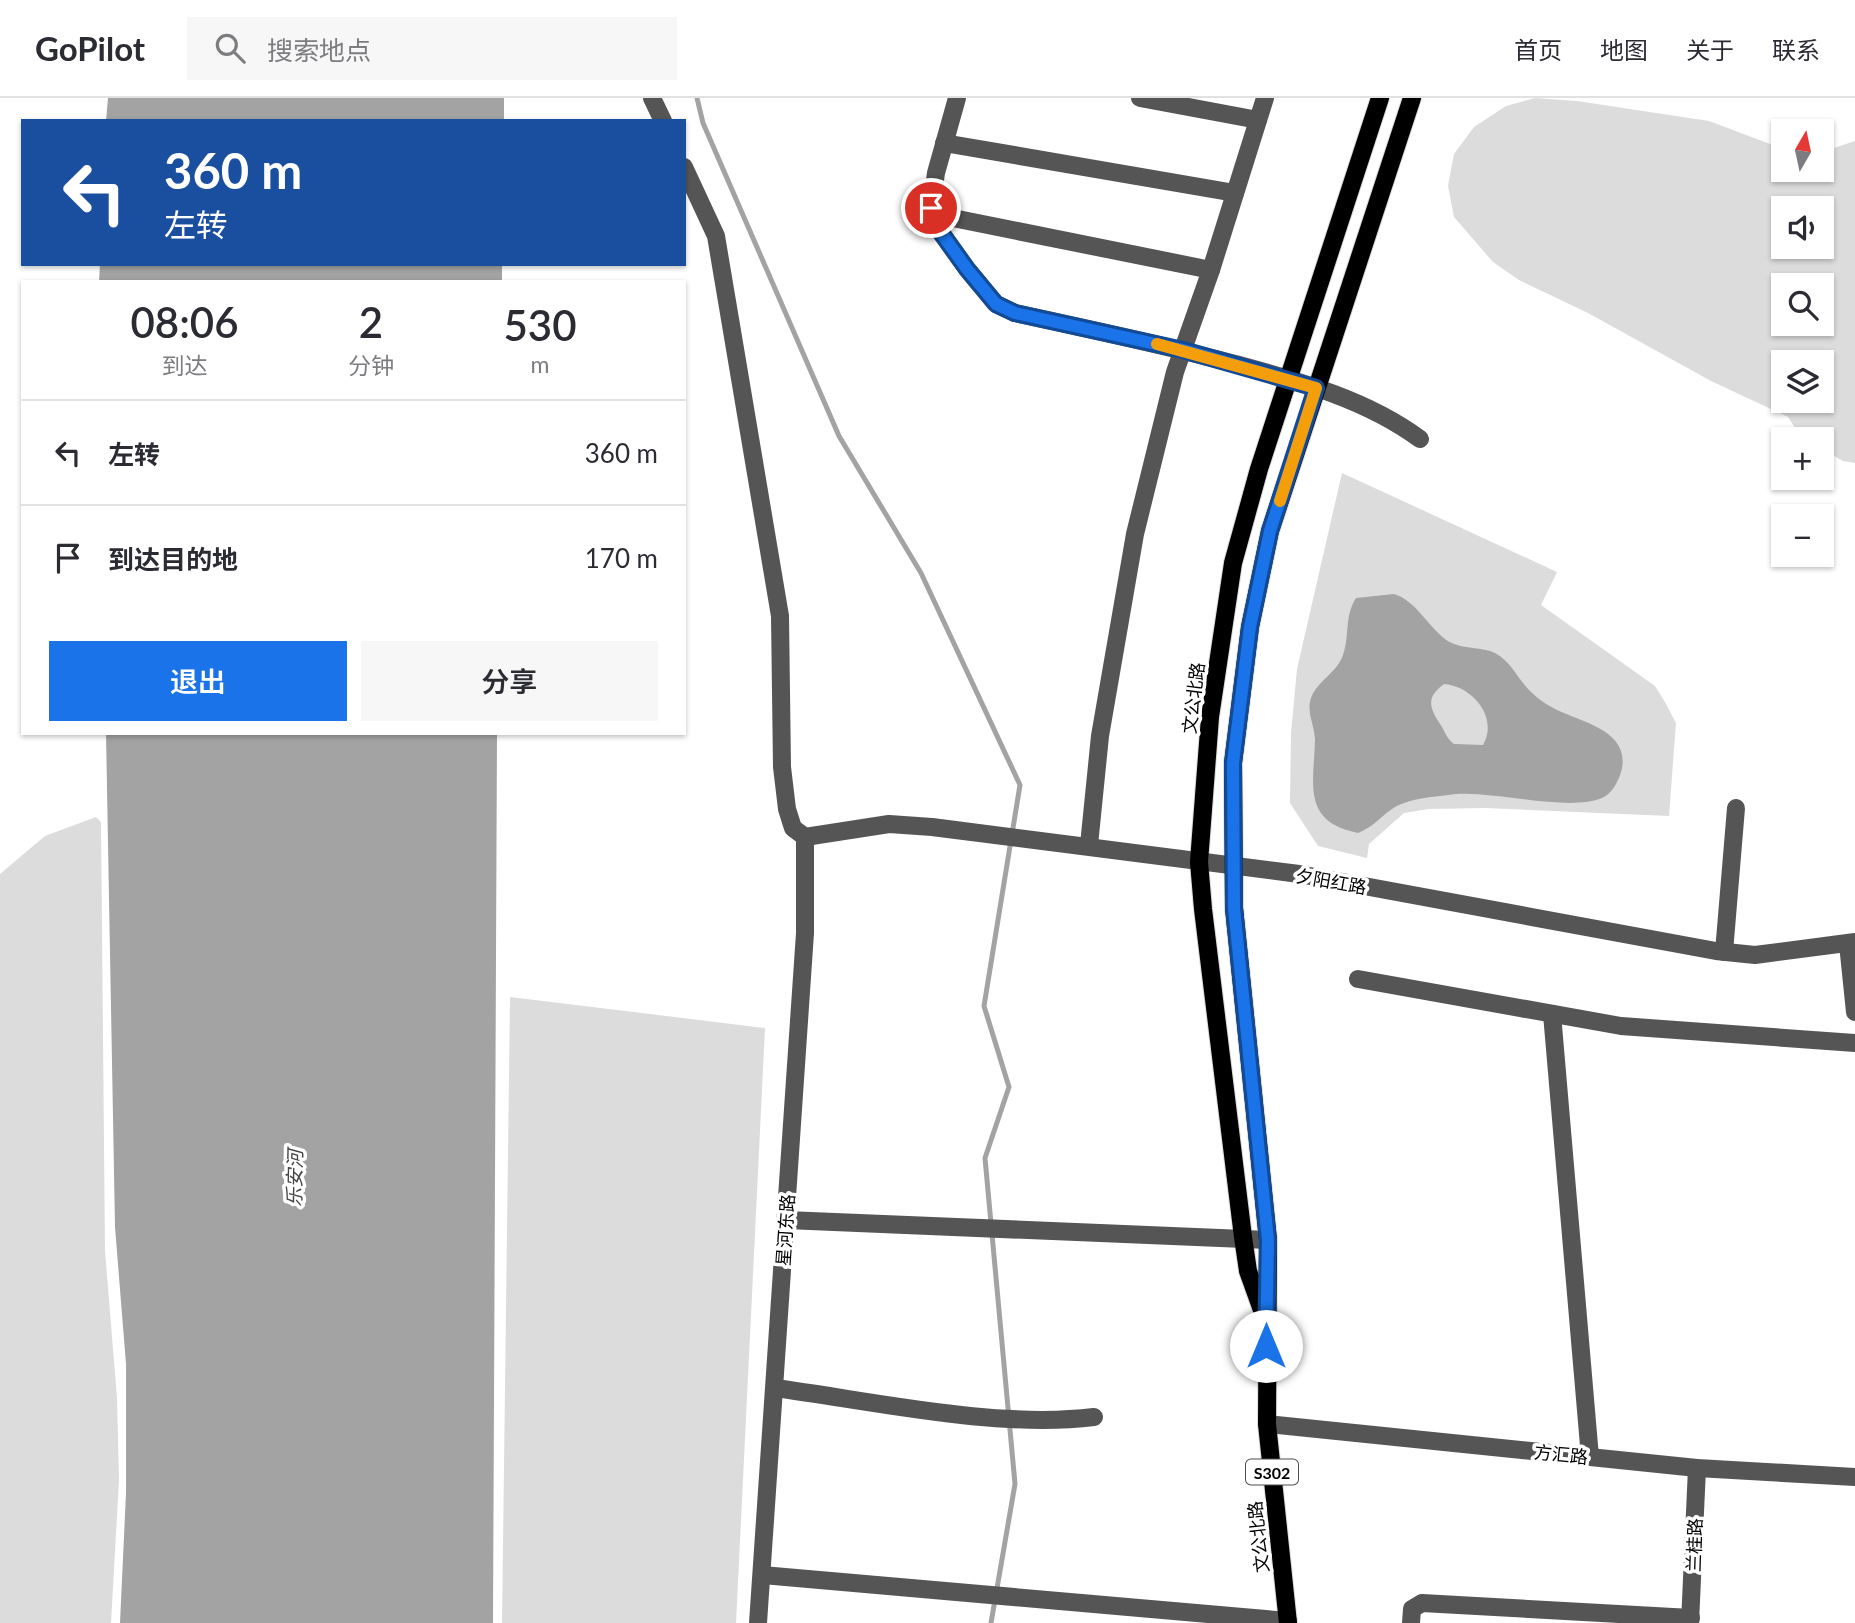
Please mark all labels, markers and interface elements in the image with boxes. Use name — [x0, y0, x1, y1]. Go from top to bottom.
search box — [187, 17, 677, 80]
text: GoPilot — [35, 28, 145, 68]
icon: search — [211, 29, 249, 67]
text: 搜索地点 — [267, 34, 371, 66]
text: 首页 — [1514, 35, 1562, 64]
text: 地图 — [1600, 35, 1648, 64]
text: 关于 — [1686, 35, 1734, 64]
text: 联系 — [1772, 35, 1820, 64]
north arrow — [1771, 119, 1834, 182]
map controls — [1771, 119, 1834, 567]
text: 360 m — [164, 141, 302, 199]
icon: left — [49, 147, 140, 238]
pin — [901, 178, 961, 238]
icon: arrive — [912, 189, 950, 227]
button: sound — [1771, 196, 1834, 259]
text: 左转 — [164, 205, 228, 244]
button: search — [1771, 273, 1834, 336]
text: 08:06 — [130, 297, 239, 347]
text: 2 — [359, 297, 383, 347]
text: 530 — [503, 300, 577, 350]
text: m — [531, 350, 549, 378]
button: layers — [1771, 350, 1834, 413]
text: 到达 — [161, 351, 207, 379]
text: 分钟 — [348, 351, 394, 379]
button: + — [1771, 427, 1834, 490]
icon: left — [49, 434, 87, 472]
text: 360 m — [585, 437, 658, 469]
text: 左转 — [108, 438, 160, 470]
button: − — [1771, 504, 1834, 567]
icon: arrive — [49, 539, 87, 577]
text: 170 m — [585, 542, 658, 574]
text: 到达目的地 — [108, 543, 238, 575]
button: 退出 — [49, 641, 347, 721]
button: 分享 — [361, 641, 658, 721]
street label: 文公北路 — [1178, 661, 1208, 735]
street label: 夕阳红路 — [1294, 864, 1368, 898]
water label: 乐安河 — [282, 1145, 306, 1207]
street label: 星河东路 — [772, 1193, 798, 1267]
position arrow — [1229, 1309, 1303, 1383]
street label: 方汇路 — [1533, 1440, 1589, 1468]
road number: S302 — [1246, 1460, 1298, 1484]
street label: 文公北路 — [1243, 1500, 1273, 1574]
street label: 兰桂路 — [1682, 1518, 1706, 1572]

